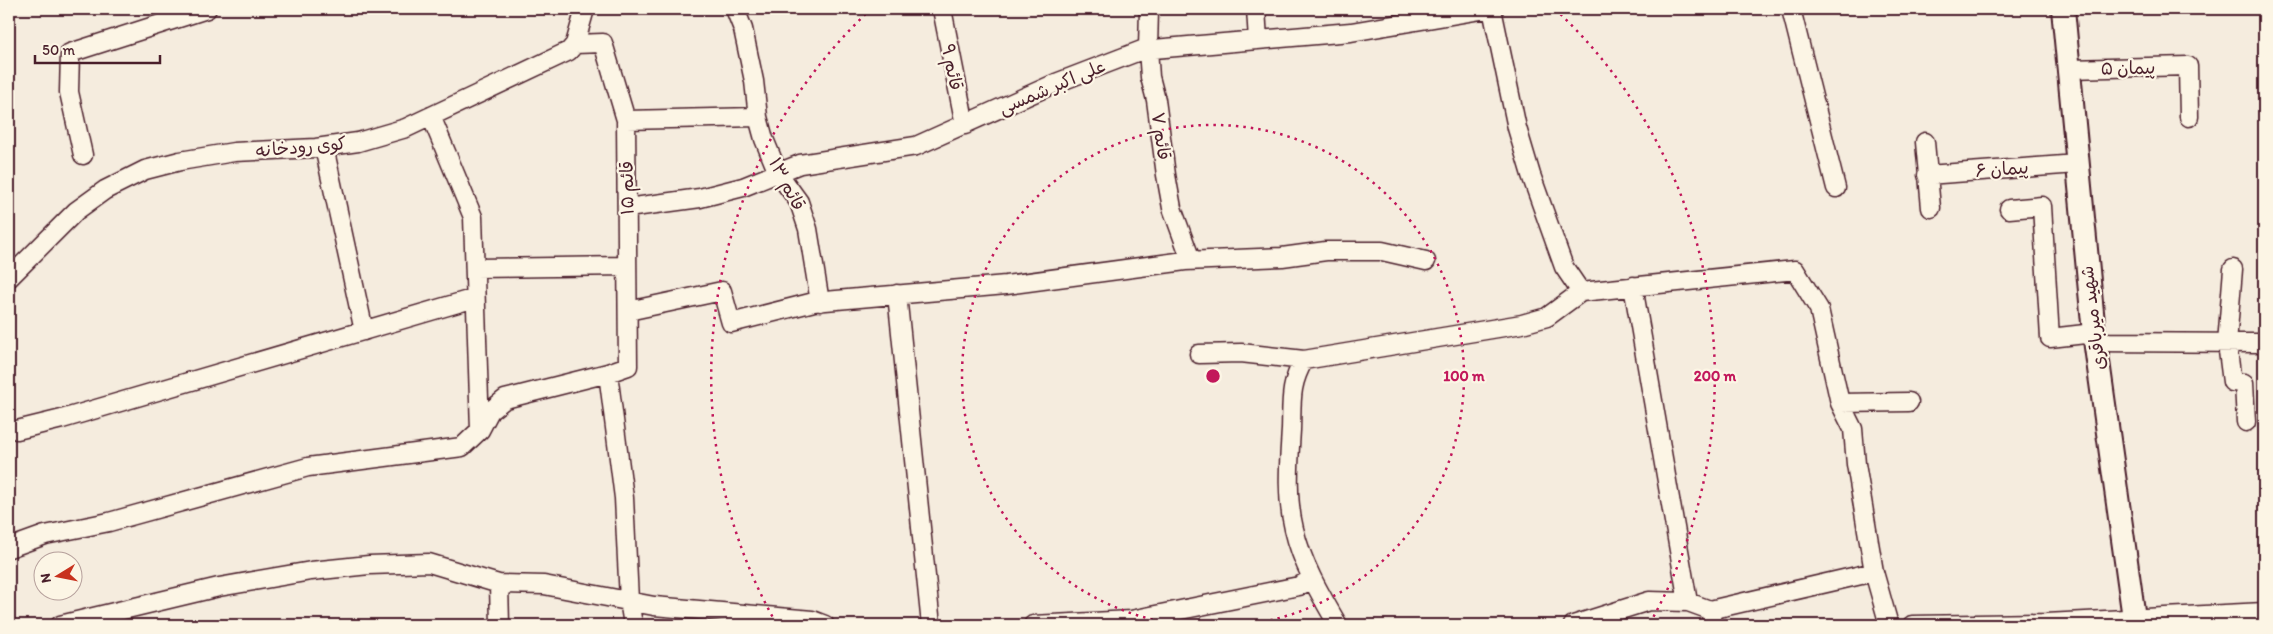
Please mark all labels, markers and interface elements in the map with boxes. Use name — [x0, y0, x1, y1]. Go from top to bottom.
scale bar — [35, 32, 160, 64]
text: 50 m — [42, 41, 75, 59]
street label: قائم ۹ — [934, 42, 967, 93]
street label: علی اکبر شمسی — [995, 55, 1109, 119]
street label: پیمان ۵ — [2100, 57, 2156, 80]
street label: قائم ۷ — [1144, 111, 1175, 162]
street label: کوی رودخانه — [255, 132, 347, 162]
street label: قائم ۱۳ — [761, 154, 810, 216]
street label: پیمان ۶ — [1975, 156, 2029, 183]
street label: قائم ۱۵ — [616, 161, 641, 215]
street label: شهید میرباقری — [2076, 265, 2110, 371]
centre of rings — [1204, 367, 1222, 385]
text: 100 m — [1443, 367, 1485, 385]
text: 200 m — [1694, 367, 1737, 385]
north arrow — [32, 552, 82, 602]
text: N — [36, 572, 55, 584]

